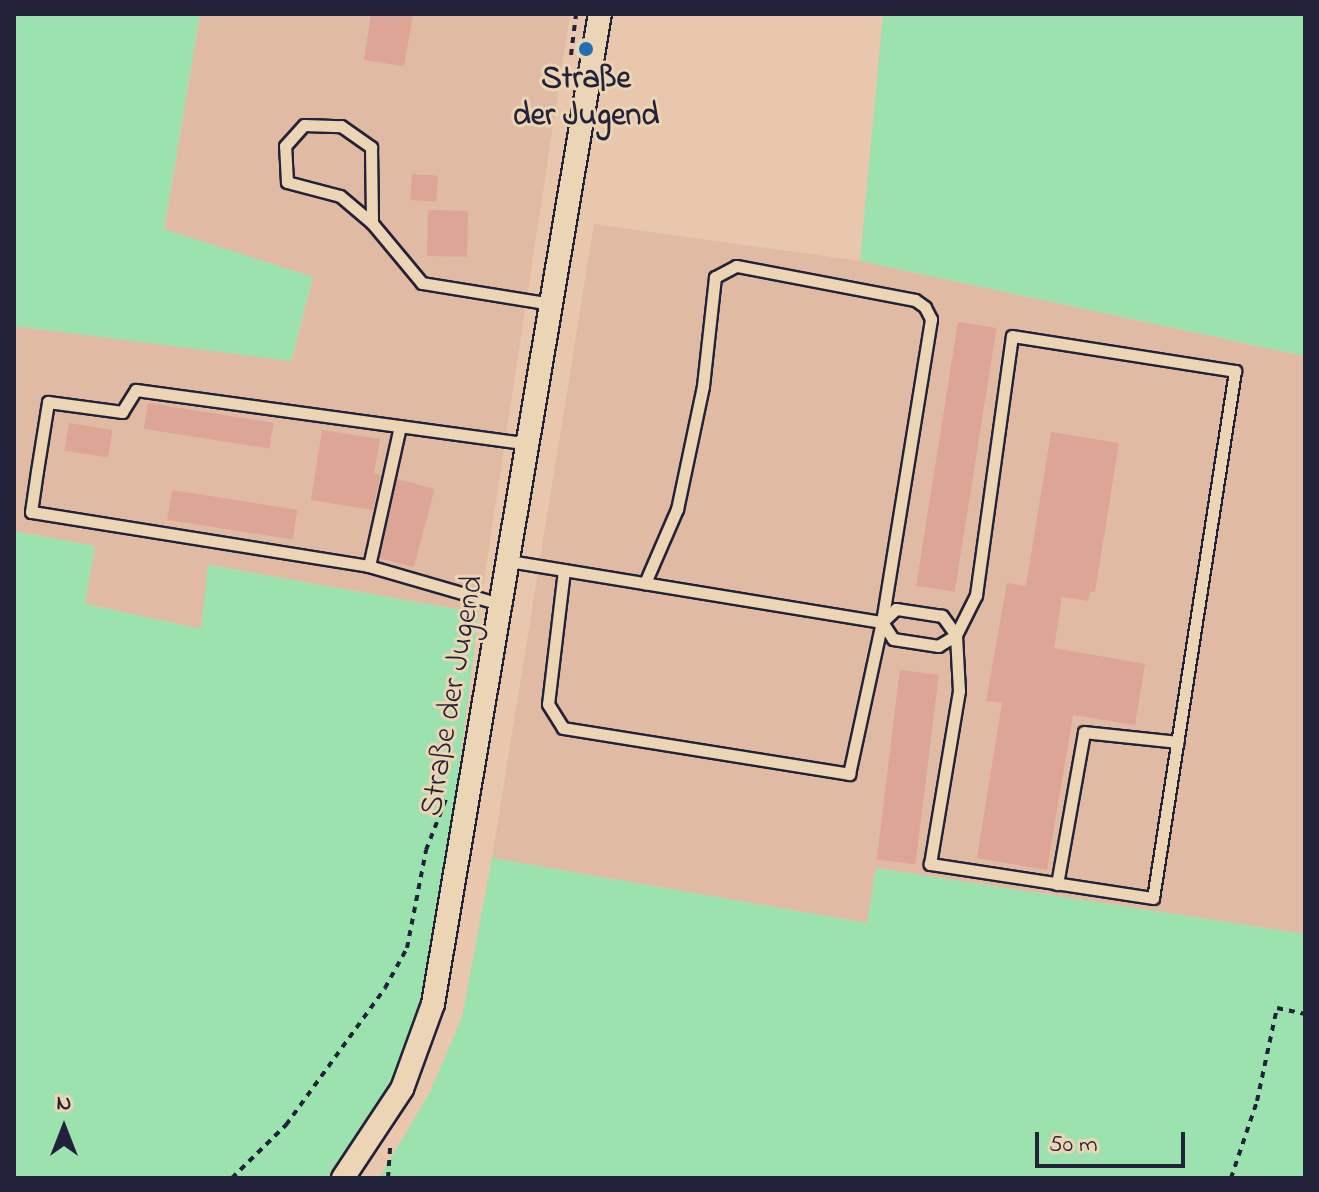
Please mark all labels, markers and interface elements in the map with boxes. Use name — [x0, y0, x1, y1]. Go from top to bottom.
marker: Straße der Jugend — [577, 40, 595, 58]
place label: Straße der Jugend — [513, 62, 659, 137]
street label: Straße der Jugend — [414, 572, 494, 820]
north arrow — [24, 1088, 104, 1168]
text: N — [57, 1088, 71, 1120]
scale bar — [1039, 1116, 1189, 1166]
text: 50 m — [1049, 1128, 1098, 1163]

